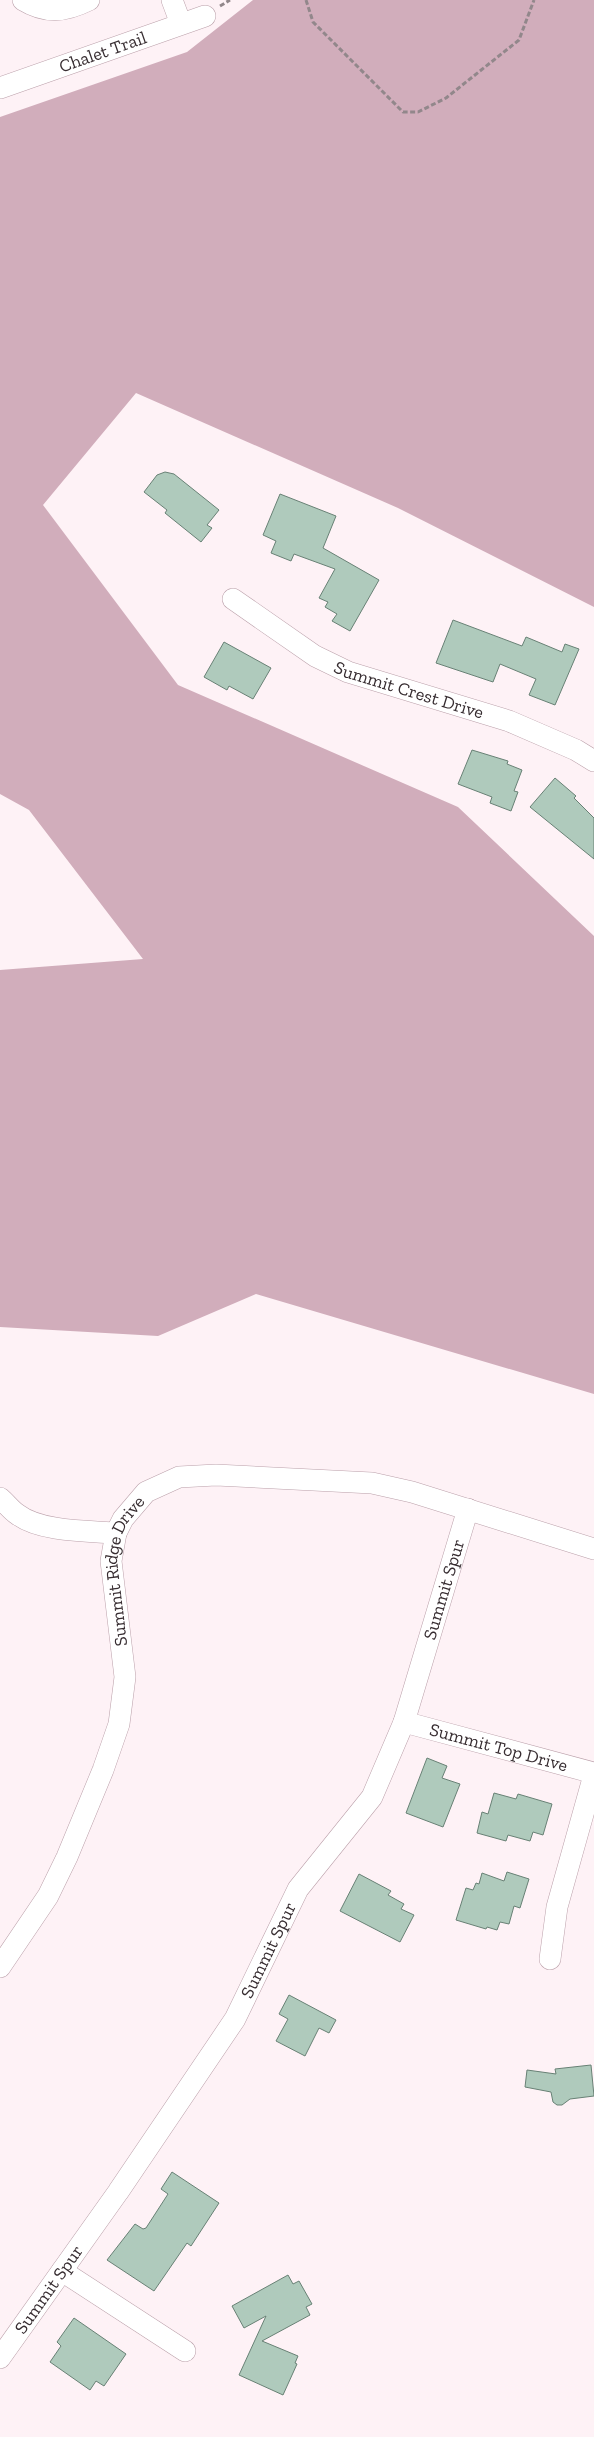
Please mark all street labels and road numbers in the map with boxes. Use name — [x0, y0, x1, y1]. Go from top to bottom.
street label: Chalet Trail — [56, 26, 150, 77]
street label: Summit Crest Drive — [330, 656, 486, 724]
street label: Summit Ridge Drive — [100, 1491, 149, 1648]
street label: Summit Spur — [418, 1537, 469, 1642]
street label: Summit Top Drive — [427, 1718, 570, 1776]
street label: Summit Spur — [236, 1899, 301, 2002]
street label: Summit Spur — [10, 2241, 88, 2338]

